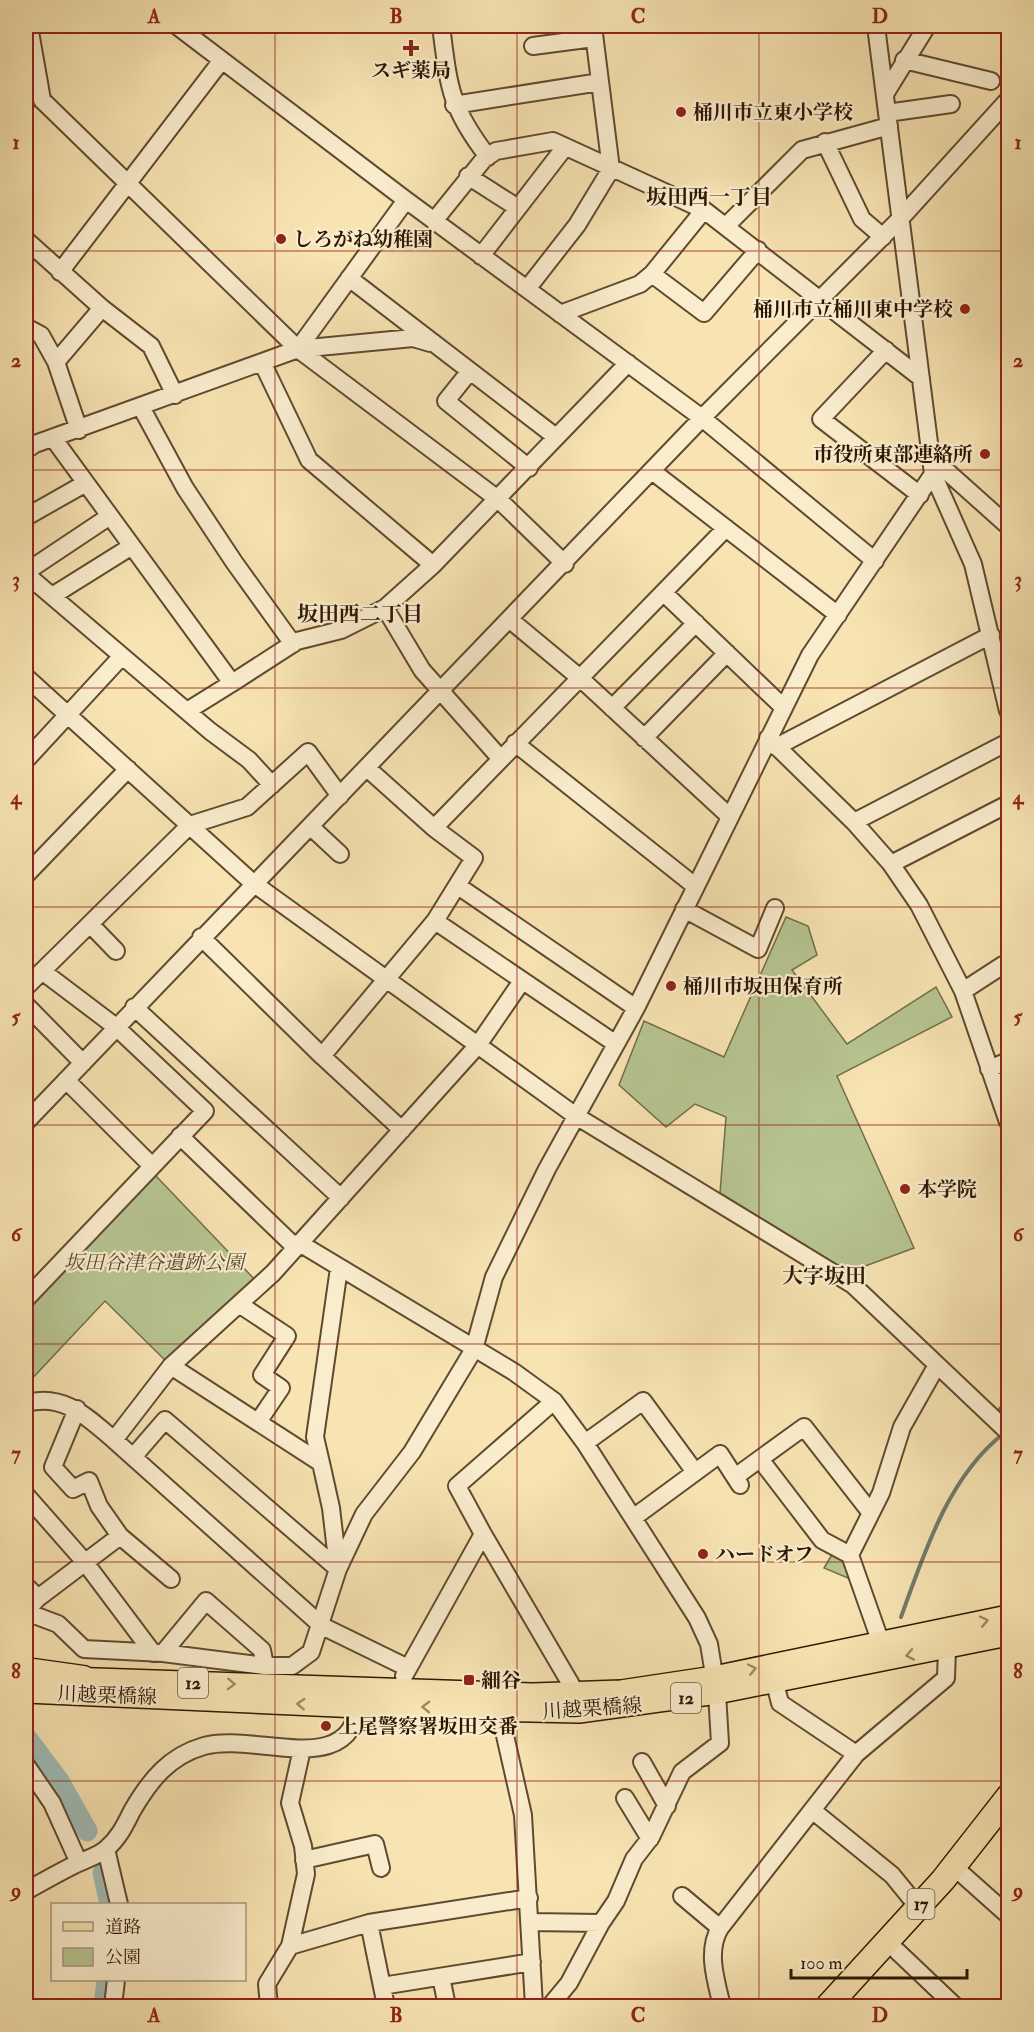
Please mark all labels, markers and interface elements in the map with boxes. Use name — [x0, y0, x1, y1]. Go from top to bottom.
text: A — [147, 4, 161, 29]
text: B — [389, 4, 403, 29]
text: C — [631, 4, 645, 29]
text: D — [872, 4, 888, 29]
marker: スギ薬局 — [404, 41, 418, 55]
place label: スギ薬局 — [371, 58, 451, 83]
place label: 桶川市立東小学校 — [693, 100, 853, 125]
marker: 桶川市立東小学校 — [674, 105, 688, 119]
text: 1 — [12, 130, 20, 155]
text: 1 — [1014, 130, 1022, 155]
district label: 坂田西一丁目 — [646, 184, 772, 211]
place label: しろがね幼稚園 — [293, 227, 433, 252]
marker: しろがね幼稚園 — [274, 232, 288, 246]
place label: 桶川市立桶川東中学校 — [753, 297, 953, 322]
marker: 桶川市立桶川東中学校 — [958, 302, 972, 316]
text: 2 — [11, 348, 21, 373]
text: 2 — [1013, 348, 1023, 373]
place label: 市役所東部連絡所 — [813, 442, 973, 467]
marker: 市役所東部連絡所 — [978, 447, 992, 461]
text: 3 — [12, 567, 20, 592]
text: 3 — [1014, 567, 1022, 592]
district label: 坂田西二丁目 — [297, 601, 423, 628]
text: 4 — [10, 785, 23, 810]
text: 4 — [1012, 785, 1025, 810]
place label: 桶川市坂田保育所 — [683, 974, 843, 999]
marker: 桶川市坂田保育所 — [664, 979, 678, 993]
text: 5 — [12, 1004, 22, 1029]
text: 5 — [1014, 1004, 1024, 1029]
place label: 本学院 — [917, 1177, 977, 1202]
marker: 本学院 — [898, 1182, 912, 1196]
text: 6 — [11, 1222, 23, 1247]
text: 6 — [1013, 1222, 1025, 1247]
park label: 坂田谷津谷遺跡公園 — [64, 1250, 247, 1275]
district label: 大字坂田 — [782, 1263, 866, 1290]
text: 7 — [11, 1441, 21, 1466]
text: 7 — [1013, 1441, 1023, 1466]
place label: ハードオフ — [715, 1542, 814, 1567]
marker: ハードオフ — [696, 1547, 710, 1561]
one-way arrow — [979, 1615, 989, 1628]
one-way arrow — [905, 1648, 915, 1661]
text: 8 — [11, 1659, 21, 1684]
text: 8 — [1013, 1659, 1023, 1684]
one-way arrow — [747, 1663, 757, 1676]
road number: 12 — [178, 1668, 208, 1698]
place label: 細谷 — [481, 1668, 521, 1693]
marker: 細谷 — [462, 1673, 476, 1687]
one-way arrow — [226, 1678, 235, 1691]
street label: 川越栗橋線 — [57, 1681, 157, 1710]
road number: 12 — [671, 1683, 701, 1713]
street label: 川越栗橋線 — [541, 1693, 643, 1724]
one-way arrow — [296, 1697, 305, 1710]
one-way arrow — [422, 1701, 431, 1713]
place label: 上尾警察署坂田交番 — [338, 1714, 518, 1739]
marker: 上尾警察署坂田交番 — [319, 1719, 333, 1733]
text: 9 — [9, 1878, 21, 1903]
text: 9 — [1011, 1878, 1023, 1903]
road number: 17 — [908, 1889, 934, 1919]
legend — [51, 1903, 246, 1981]
text: 道路 — [105, 1916, 141, 1939]
scale bar — [791, 1942, 966, 1980]
text: 公園 — [105, 1946, 141, 1969]
text: 100 m — [800, 1952, 843, 1975]
text: A — [147, 2003, 161, 2028]
text: B — [389, 2003, 403, 2028]
text: C — [631, 2003, 645, 2028]
text: D — [872, 2003, 888, 2028]

